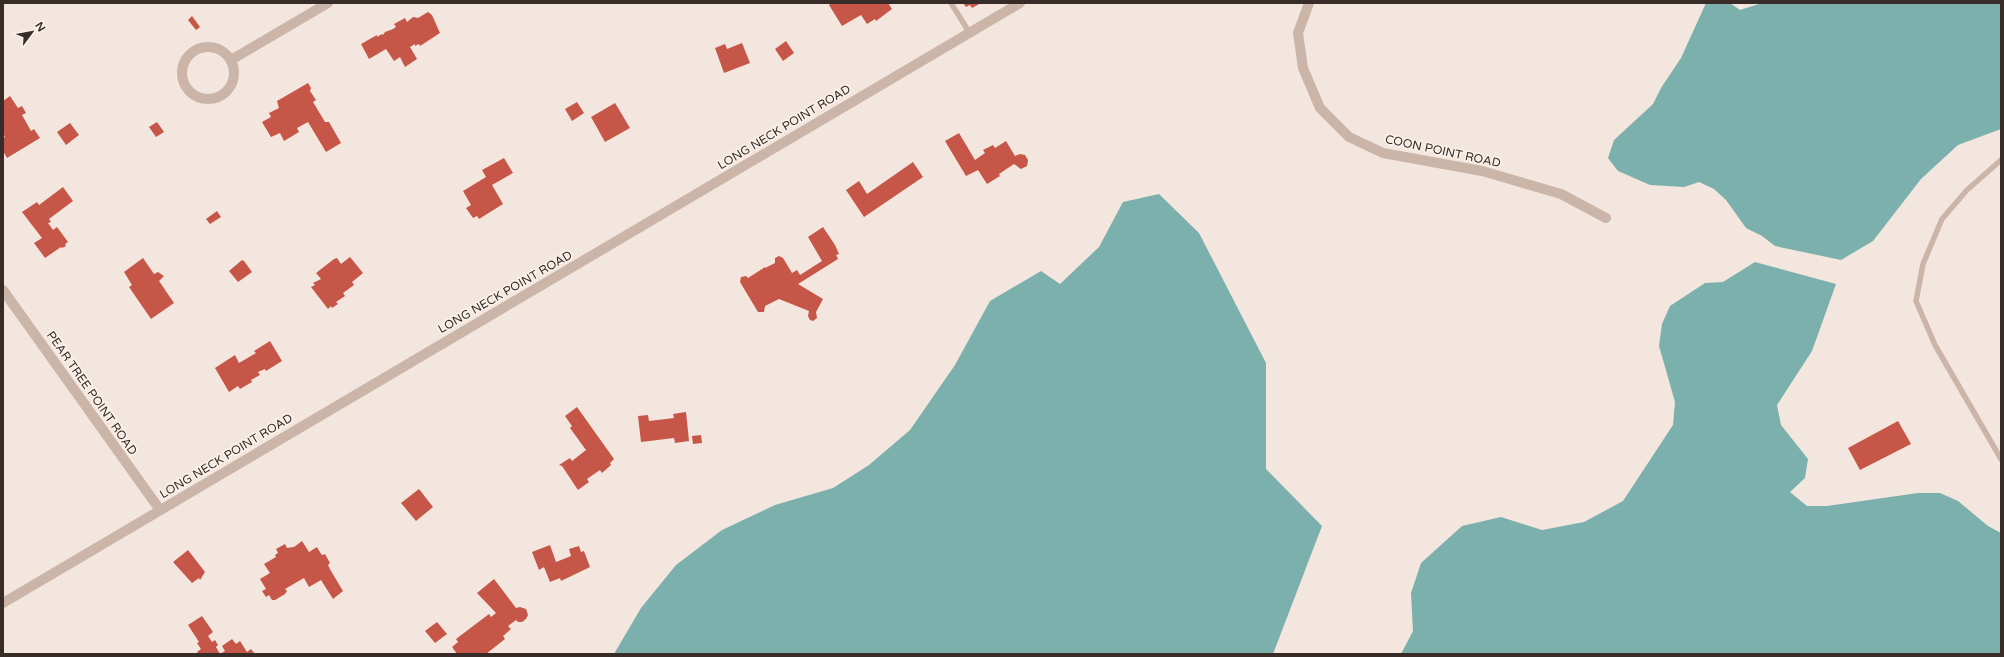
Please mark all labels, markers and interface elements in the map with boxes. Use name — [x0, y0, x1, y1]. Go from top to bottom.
north arrow — [12, 12, 52, 52]
text: N — [32, 20, 48, 34]
street label: LONG NECK POINT ROAD — [715, 82, 853, 172]
street label: COON POINT ROAD — [1384, 132, 1502, 170]
street label: LONG NECK POINT ROAD — [435, 248, 575, 336]
street label: PEAR TREE POINT ROAD — [44, 328, 140, 458]
street label: LONG NECK POINT ROAD — [157, 411, 295, 501]

